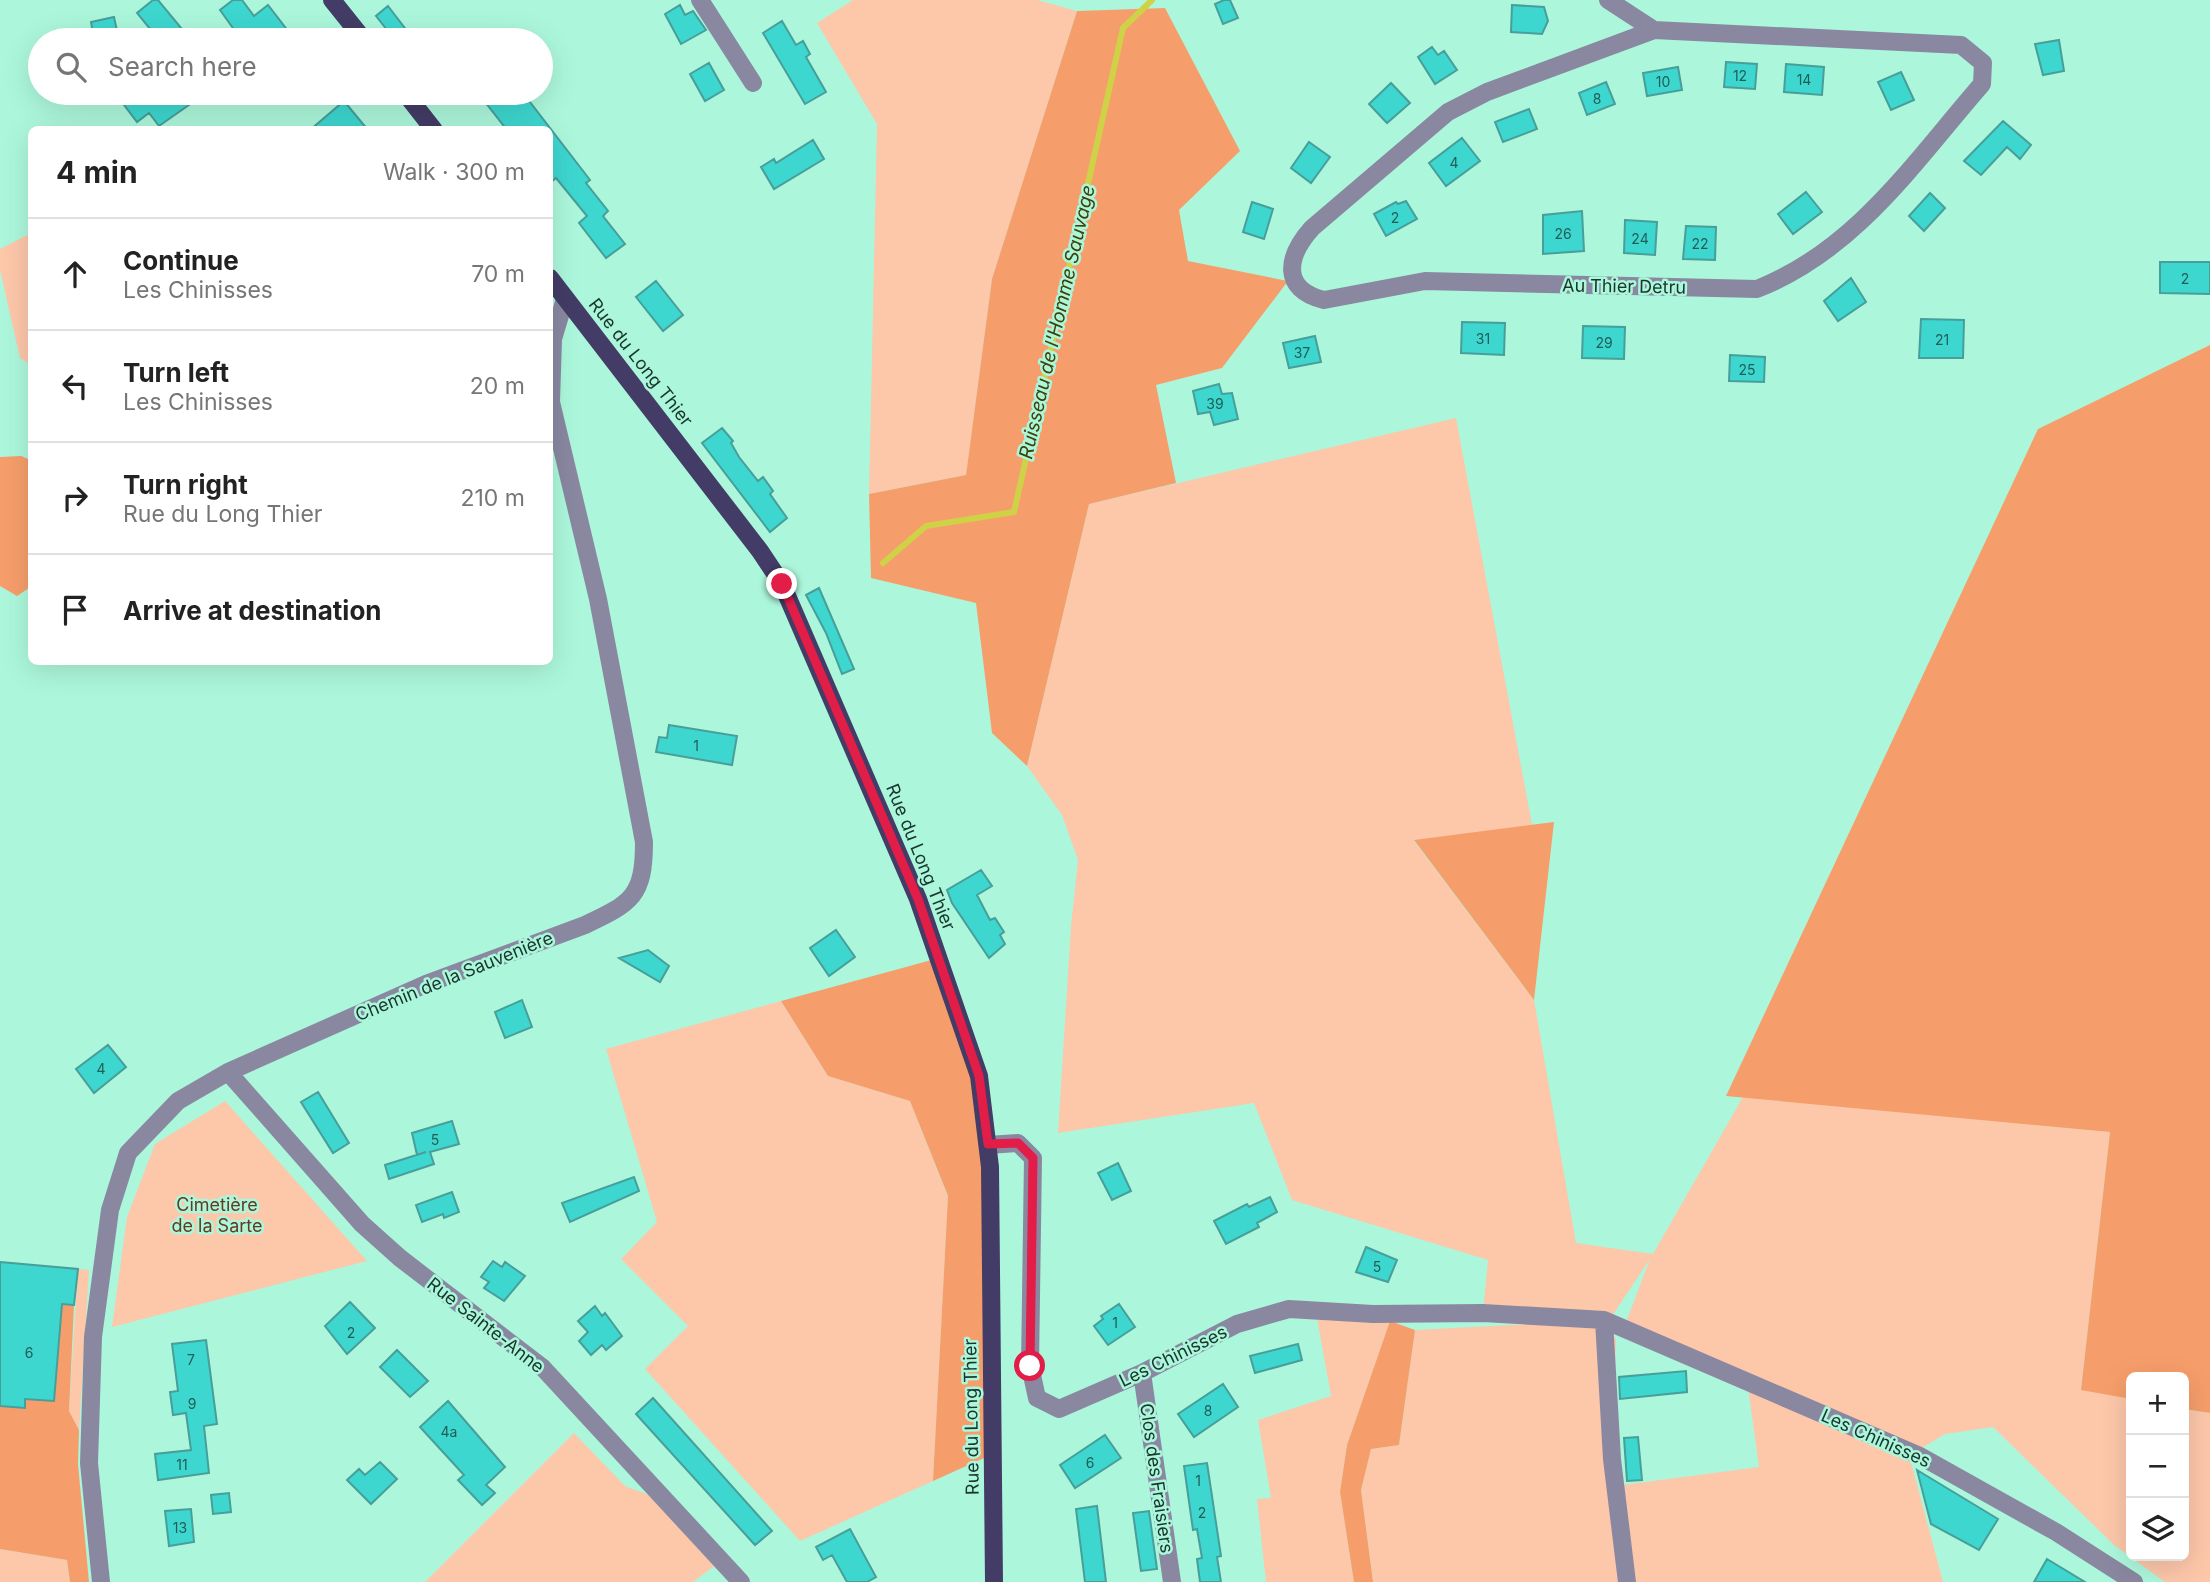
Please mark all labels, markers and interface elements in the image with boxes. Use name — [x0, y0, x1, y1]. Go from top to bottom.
search box — [28, 28, 553, 105]
icon: search — [52, 48, 90, 86]
text: Search here — [108, 51, 257, 82]
house number: 12 — [1733, 67, 1747, 84]
house number: 14 — [1797, 71, 1811, 88]
house number: 10 — [1656, 73, 1670, 90]
house number: 8 — [1593, 90, 1601, 107]
text: 4 min — [56, 154, 138, 190]
house number: 4 — [1449, 154, 1459, 171]
text: Walk · 300 m — [383, 158, 525, 186]
water label: Ruisseau de l'Homme Sauvage — [1014, 183, 1100, 461]
house number: 2 — [1391, 209, 1399, 226]
house number: 26 — [1554, 225, 1572, 242]
house number: 24 — [1631, 230, 1649, 247]
house number: 22 — [1691, 235, 1709, 252]
text: Continue — [123, 245, 239, 276]
icon: ahead — [56, 255, 94, 293]
text: 70 m — [471, 260, 525, 288]
house number: 2 — [2181, 270, 2189, 287]
street label: Au Thier Detru — [1562, 274, 1686, 298]
text: Les Chinisses — [123, 276, 273, 304]
street label: Rue du Long Thier — [585, 294, 697, 430]
house number: 31 — [1476, 330, 1490, 347]
house number: 21 — [1935, 331, 1949, 348]
house number: 29 — [1595, 334, 1613, 351]
house number: 37 — [1294, 344, 1310, 361]
text: Turn left — [123, 357, 229, 388]
house number: 25 — [1738, 361, 1756, 378]
icon: left — [56, 367, 94, 405]
text: 20 m — [470, 372, 525, 400]
text: Les Chinisses — [123, 388, 273, 416]
house number: 39 — [1206, 395, 1224, 412]
text: Turn right — [123, 469, 248, 500]
icon: right — [56, 479, 94, 517]
text: 210 m — [460, 484, 525, 512]
text: Rue du Long Thier — [123, 500, 322, 528]
route end — [766, 568, 797, 599]
icon: arrive — [56, 591, 94, 629]
text: Arrive at destination — [123, 595, 382, 626]
house number: 1 — [693, 737, 699, 754]
street label: Rue du Long Thier — [882, 781, 960, 934]
street label: Chemin de la Sauvenière — [352, 927, 556, 1025]
house number: 4 — [96, 1060, 106, 1077]
house number: 5 — [431, 1131, 439, 1148]
park label: Cimetière de la Sarte — [171, 1194, 263, 1236]
house number: 5 — [1373, 1258, 1381, 1275]
street label: Rue Sainte-Anne — [423, 1273, 549, 1377]
house number: 1 — [1112, 1314, 1118, 1331]
street label: Les Chinisses — [1116, 1321, 1230, 1391]
house number: 2 — [347, 1324, 355, 1341]
street label: Rue du Long Thier — [959, 1339, 983, 1495]
house number: 6 — [25, 1344, 33, 1361]
route start — [1014, 1350, 1045, 1381]
house number: 7 — [187, 1351, 195, 1368]
map controls — [2126, 1372, 2189, 1561]
button: + — [2126, 1372, 2189, 1435]
house number: 9 — [188, 1395, 196, 1412]
street label: Clos des Fraisiers — [1136, 1402, 1178, 1554]
house number: 8 — [1204, 1402, 1212, 1419]
street label: Les Chinisses — [1818, 1405, 1934, 1471]
house number: 4a — [441, 1423, 457, 1440]
button: − — [2126, 1435, 2189, 1498]
house number: 6 — [1086, 1454, 1094, 1471]
house number: 11 — [176, 1456, 188, 1473]
house number: 1 — [1195, 1472, 1201, 1489]
button: layers — [2126, 1498, 2189, 1561]
house number: 2 — [1198, 1504, 1206, 1521]
house number: 13 — [173, 1519, 187, 1536]

